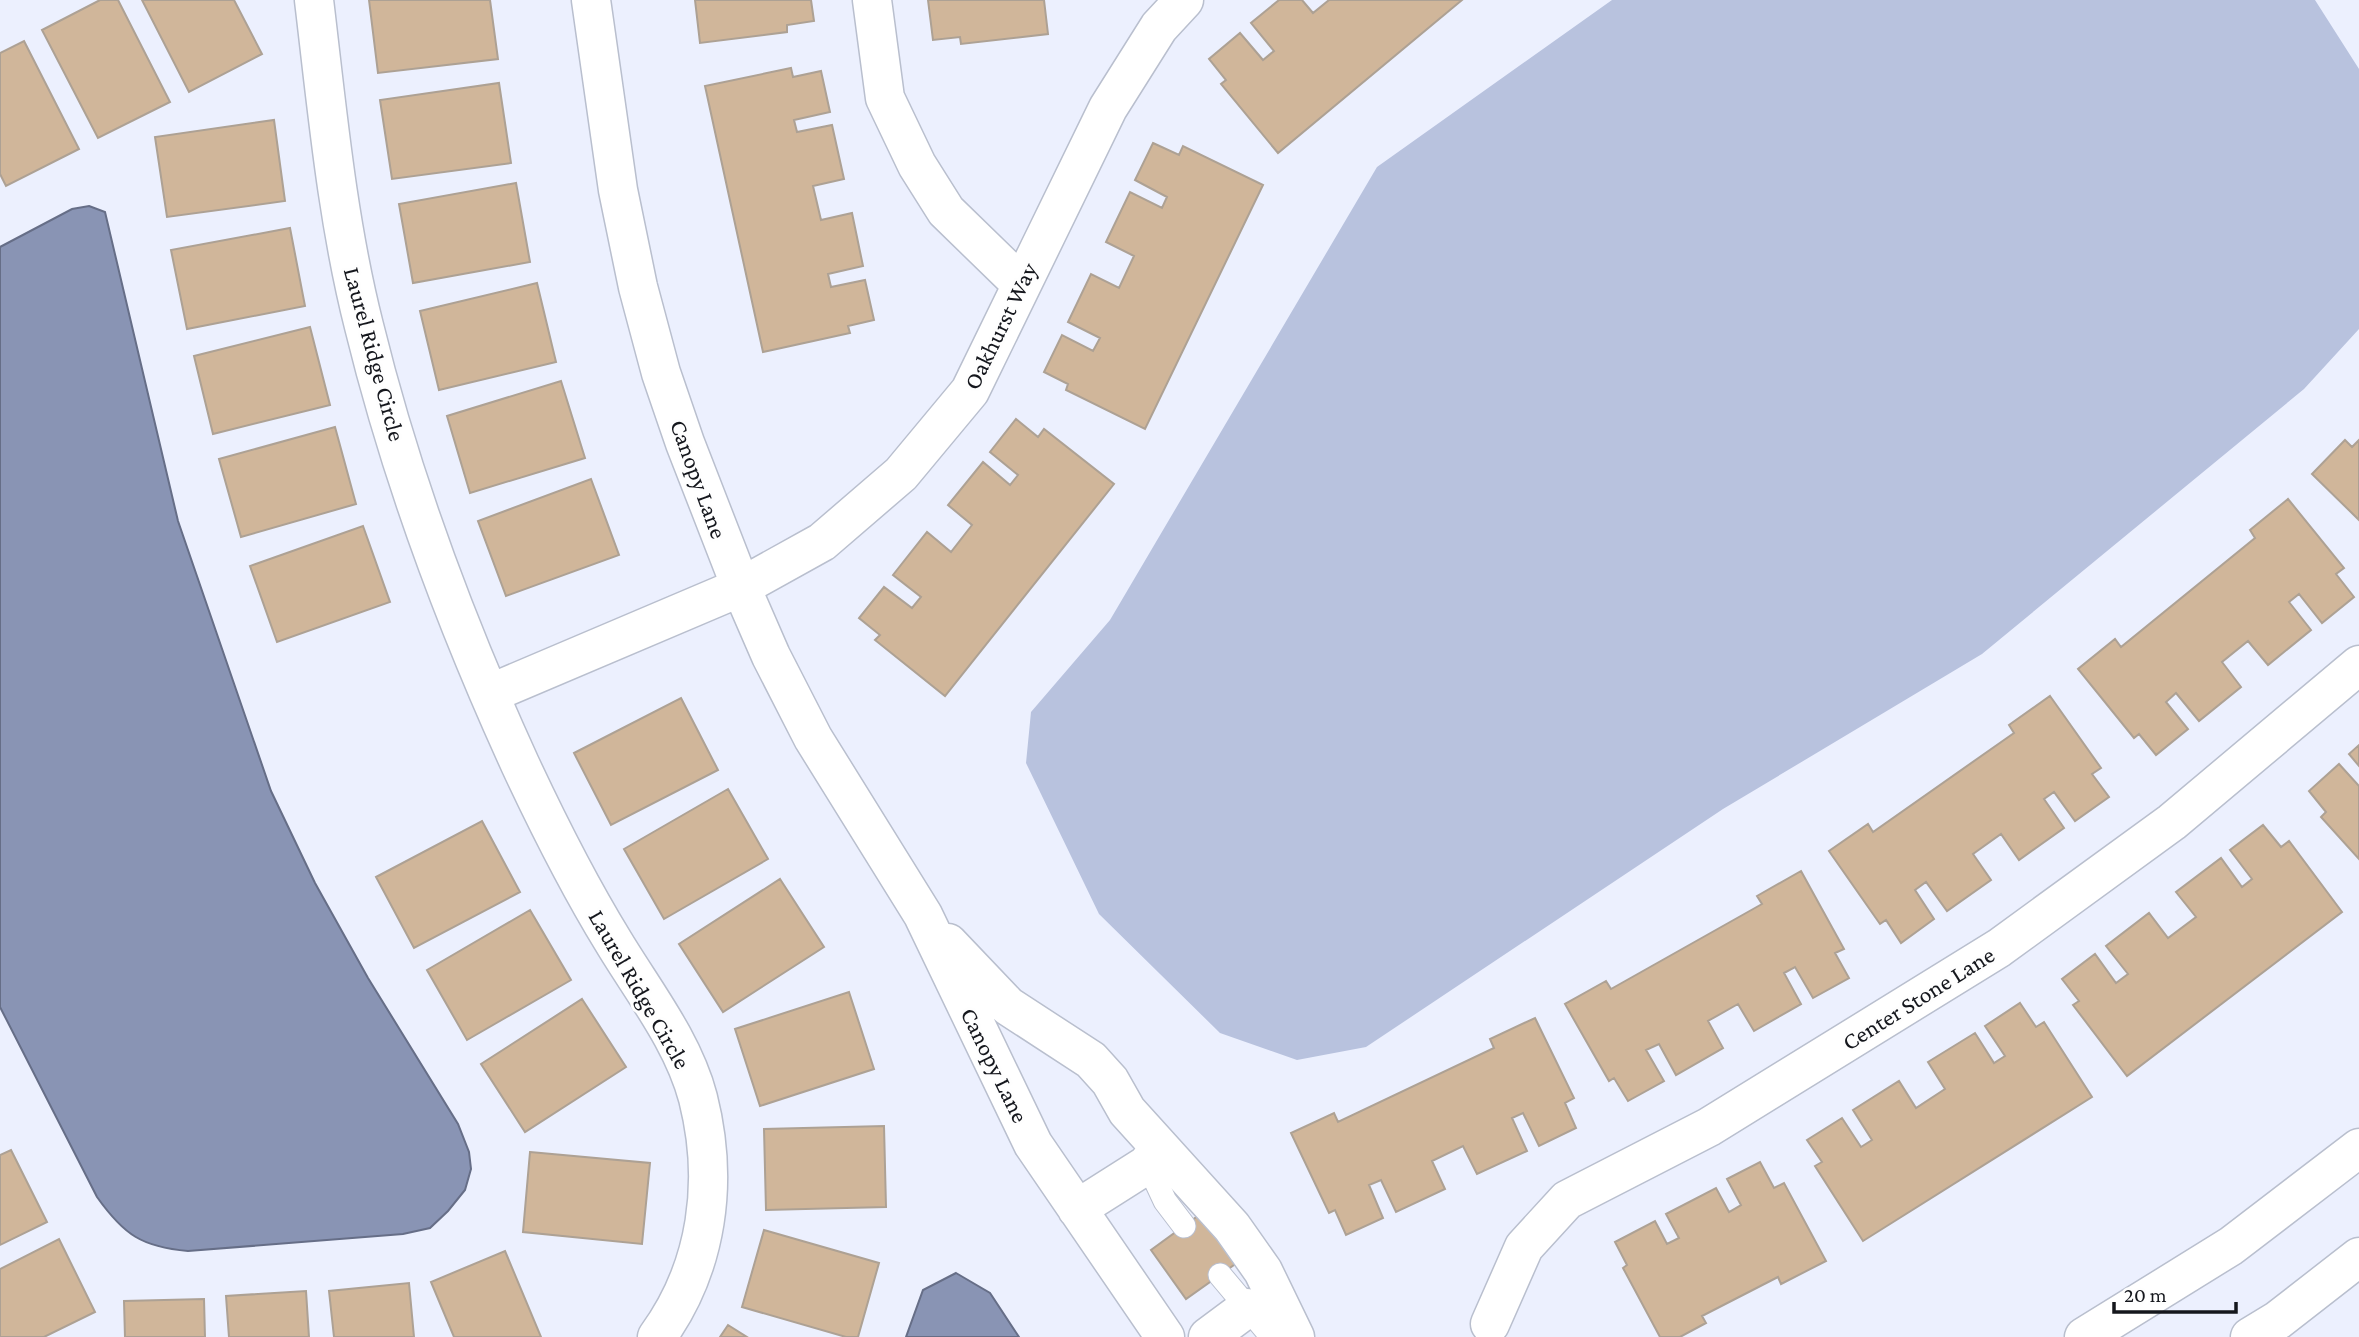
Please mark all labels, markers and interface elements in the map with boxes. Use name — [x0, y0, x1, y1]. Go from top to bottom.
street label: Oakhurst Way — [958, 257, 1043, 394]
street label: Laurel Ridge Circle — [339, 264, 411, 444]
street label: Canopy Lane — [665, 416, 733, 542]
street label: Laurel Ridge Circle — [584, 905, 696, 1073]
street label: Center Stone Lane — [1837, 940, 1999, 1056]
street label: Canopy Lane — [956, 1003, 1034, 1127]
scale bar — [2114, 1270, 2236, 1314]
text: 20 m — [2124, 1283, 2167, 1307]

